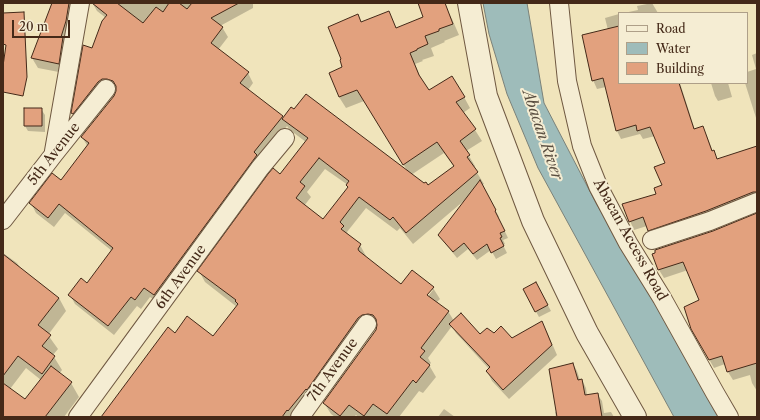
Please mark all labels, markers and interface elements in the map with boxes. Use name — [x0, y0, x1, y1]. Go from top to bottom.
scale bar — [14, 12, 72, 38]
legend — [618, 12, 748, 84]
text: 20 m — [19, 19, 48, 34]
text: Road — [656, 21, 686, 36]
text: Water — [656, 41, 690, 56]
text: Building — [656, 61, 704, 76]
water label: Abacan River — [518, 87, 566, 183]
street label: 5th Avenue — [24, 119, 84, 189]
street label: Abacan Access Road — [590, 176, 670, 304]
street label: 6th Avenue — [152, 242, 210, 312]
street label: 7th Avenue — [304, 335, 362, 405]

